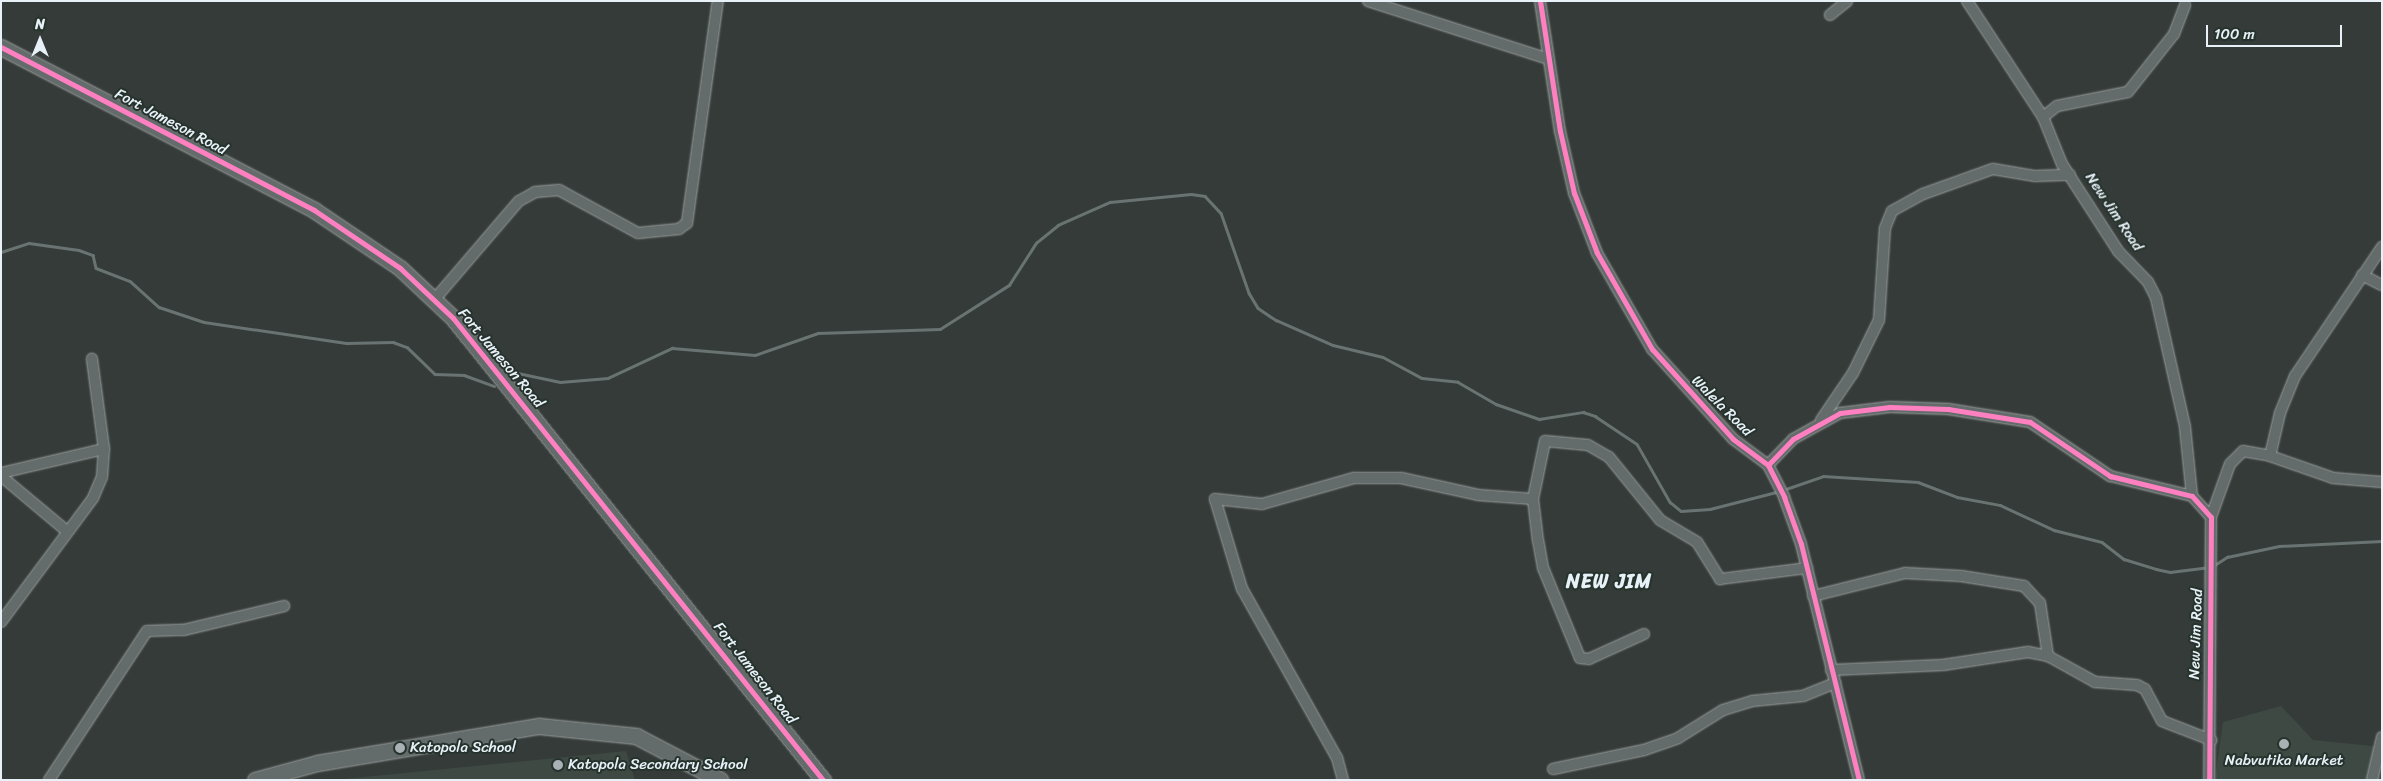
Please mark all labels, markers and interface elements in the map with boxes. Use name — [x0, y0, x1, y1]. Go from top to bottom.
text: N — [35, 12, 45, 37]
north arrow — [15, 15, 65, 65]
scale bar — [2208, 15, 2344, 47]
text: 100 m — [2214, 21, 2255, 47]
street label: Fort Jameson Road — [112, 85, 230, 159]
street label: New Jim Road — [2081, 169, 2147, 255]
street label: Fort Jameson Road — [454, 304, 548, 412]
street label: Walela Road — [1688, 372, 1756, 440]
district label: NEW JIM — [1565, 569, 1653, 593]
street label: New Jim Road — [2185, 588, 2207, 680]
street label: Fort Jameson Road — [710, 618, 800, 728]
marker: Nabvutika Market — [2278, 738, 2290, 750]
place label: Katopola School — [410, 739, 516, 757]
marker: Katopola School — [394, 742, 406, 754]
place label: Nabvutika Market — [2225, 752, 2343, 770]
place label: Katopola Secondary School — [568, 756, 748, 774]
marker: Katopola Secondary School — [552, 759, 564, 771]

